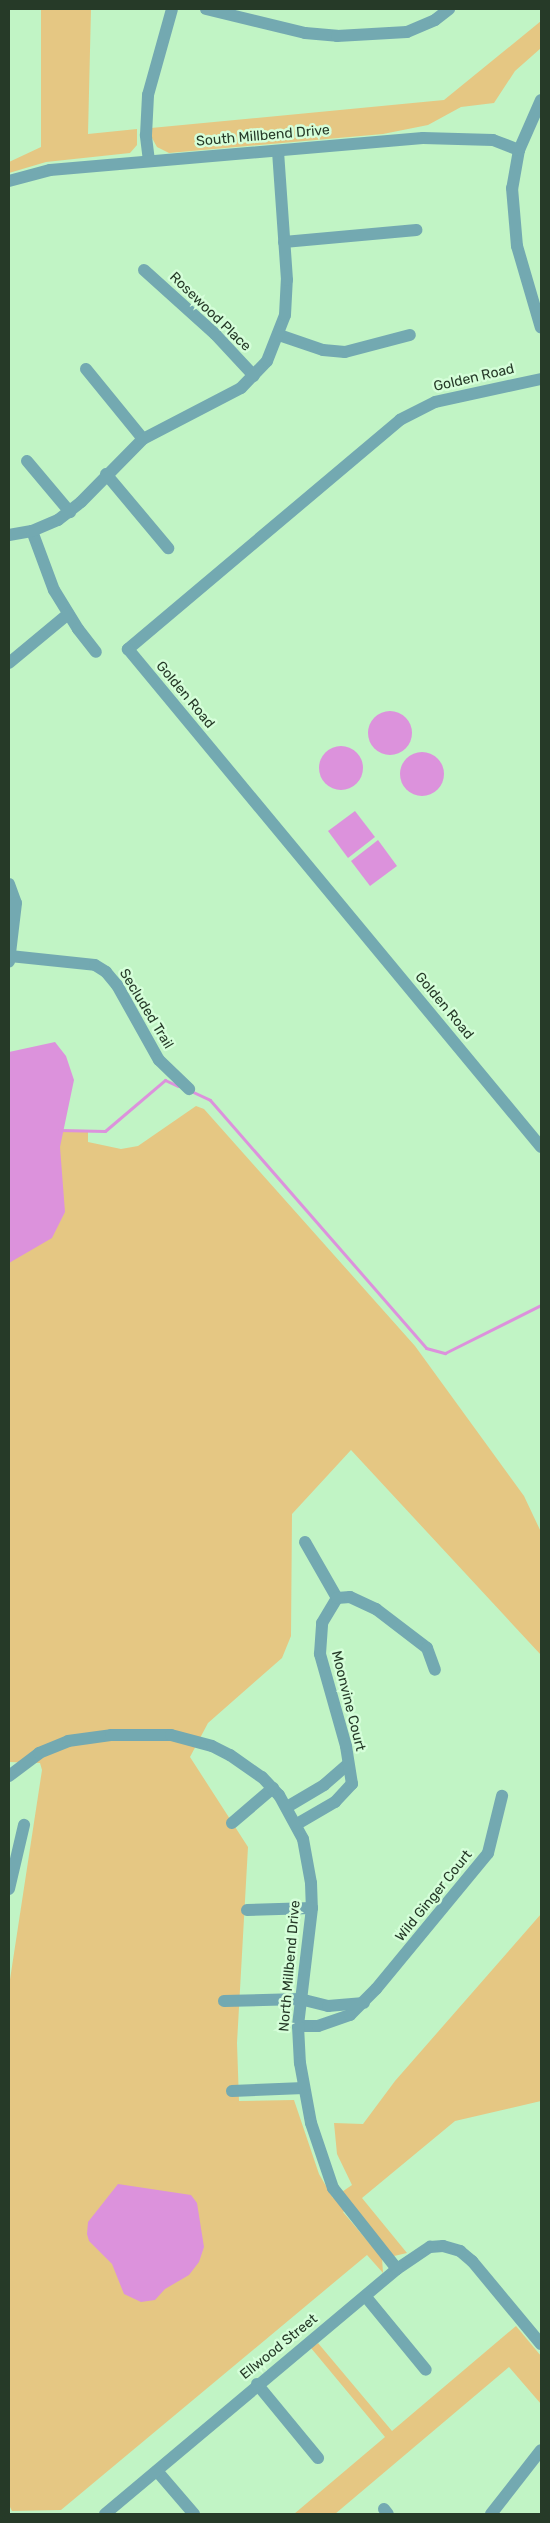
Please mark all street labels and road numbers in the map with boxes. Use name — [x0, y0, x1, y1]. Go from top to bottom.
street label: South Millbend Drive — [196, 122, 330, 150]
street label: Rosewood Place — [166, 269, 254, 355]
street label: Golden Road — [432, 361, 516, 395]
street label: Golden Road — [152, 658, 218, 732]
street label: Secluded Trail — [115, 966, 177, 1052]
street label: Golden Road — [411, 969, 477, 1043]
street label: Moonvine Court — [327, 1649, 369, 1753]
street label: Wild Ginger Court — [392, 1847, 476, 1945]
street label: North Millbend Drive — [276, 1900, 304, 2032]
street label: Ellwood Street — [237, 2311, 321, 2383]

